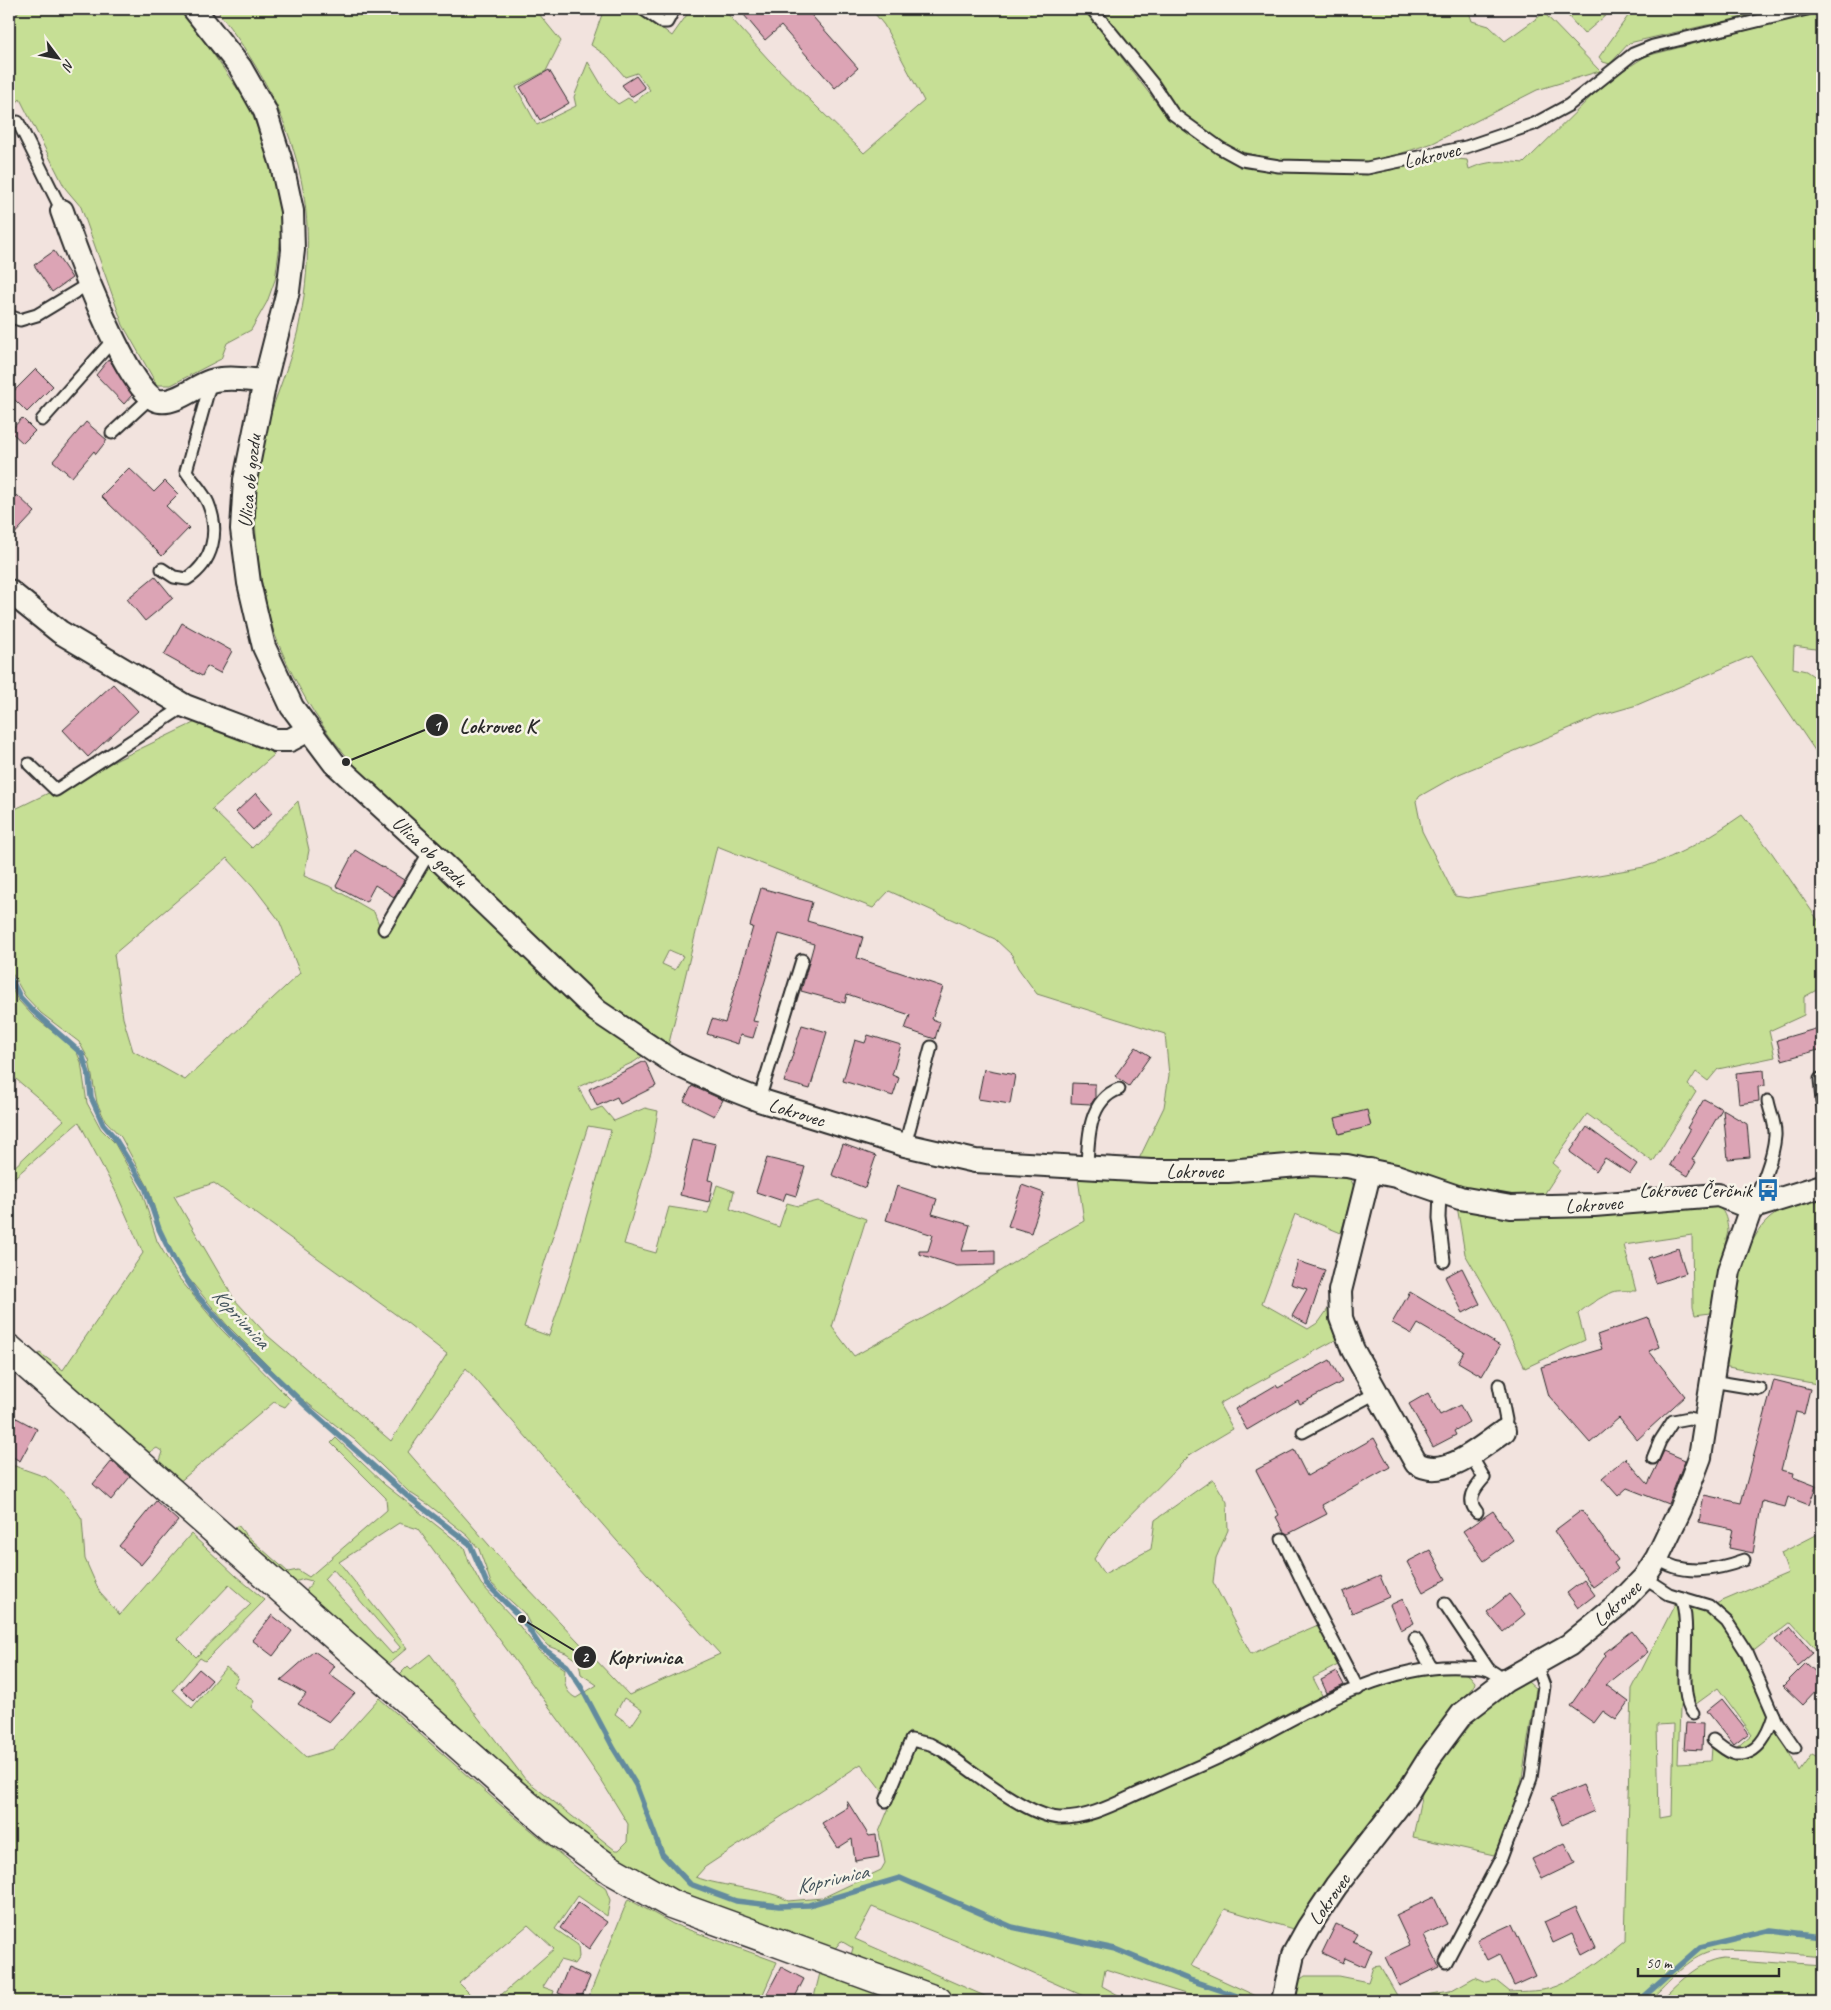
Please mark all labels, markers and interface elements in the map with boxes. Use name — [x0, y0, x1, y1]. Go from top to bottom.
north arrow — [32, 32, 82, 82]
text: N — [58, 56, 78, 75]
street label: Lokrovec — [1401, 137, 1464, 174]
street label: Ulica ob gozdu — [232, 432, 267, 529]
callout: Lokrovec K — [424, 707, 546, 743]
text: Lokrovec K — [460, 713, 541, 739]
text: 1 — [434, 717, 443, 736]
street label: Ulica ob gozdu — [387, 810, 474, 894]
street label: Lokrovec — [766, 1092, 829, 1133]
street label: Lokrovec — [1166, 1159, 1225, 1184]
bus stop icon: Lokrovec Čerčnik — [1755, 1177, 1781, 1203]
place label: Lokrovec Čerčnik — [1639, 1178, 1754, 1203]
street label: Lokrovec — [1565, 1190, 1624, 1219]
water label: Koprivnica — [207, 1282, 277, 1355]
street label: Lokrovec — [1588, 1574, 1647, 1632]
callout: Koprivnica — [573, 1639, 692, 1675]
text: Koprivnica — [608, 1644, 684, 1670]
text: 2 — [582, 1648, 590, 1667]
water label: Koprivnica — [793, 1858, 872, 1900]
street label: Lokrovec — [1303, 1868, 1357, 1930]
scale bar — [1638, 1945, 1780, 1977]
text: 50 m — [1646, 1954, 1673, 1973]

